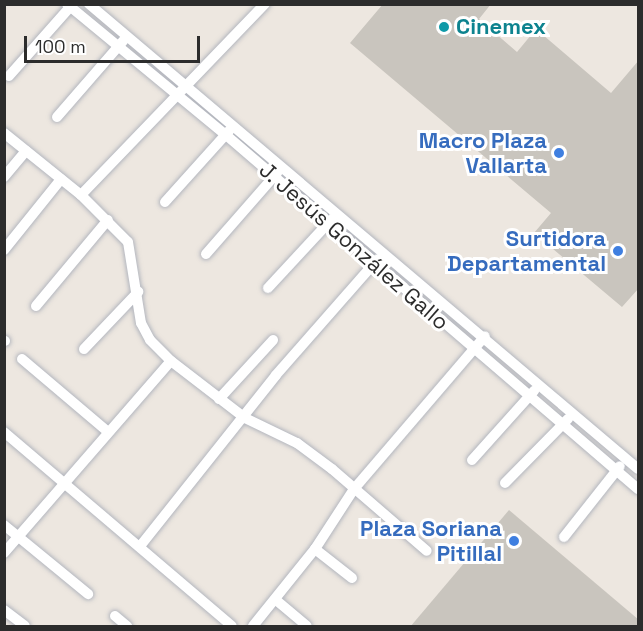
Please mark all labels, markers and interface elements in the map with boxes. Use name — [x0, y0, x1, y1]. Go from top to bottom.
place label: Cinemex — [456, 14, 546, 40]
marker: Cinemex — [437, 20, 451, 34]
scale bar — [27, 24, 202, 62]
text: 100 m — [35, 35, 86, 58]
place label: Macro Plaza Vallarta — [419, 127, 547, 178]
marker: Macro Plaza Vallarta — [552, 146, 566, 160]
street label: J. Jesús González Gallo — [254, 156, 454, 336]
place label: Surtidora Departamental — [447, 225, 606, 276]
marker: Surtidora Departamental — [611, 244, 625, 258]
place label: Plaza Soriana Pitillal — [360, 515, 502, 566]
marker: Plaza Soriana Pitillal — [507, 534, 521, 548]

